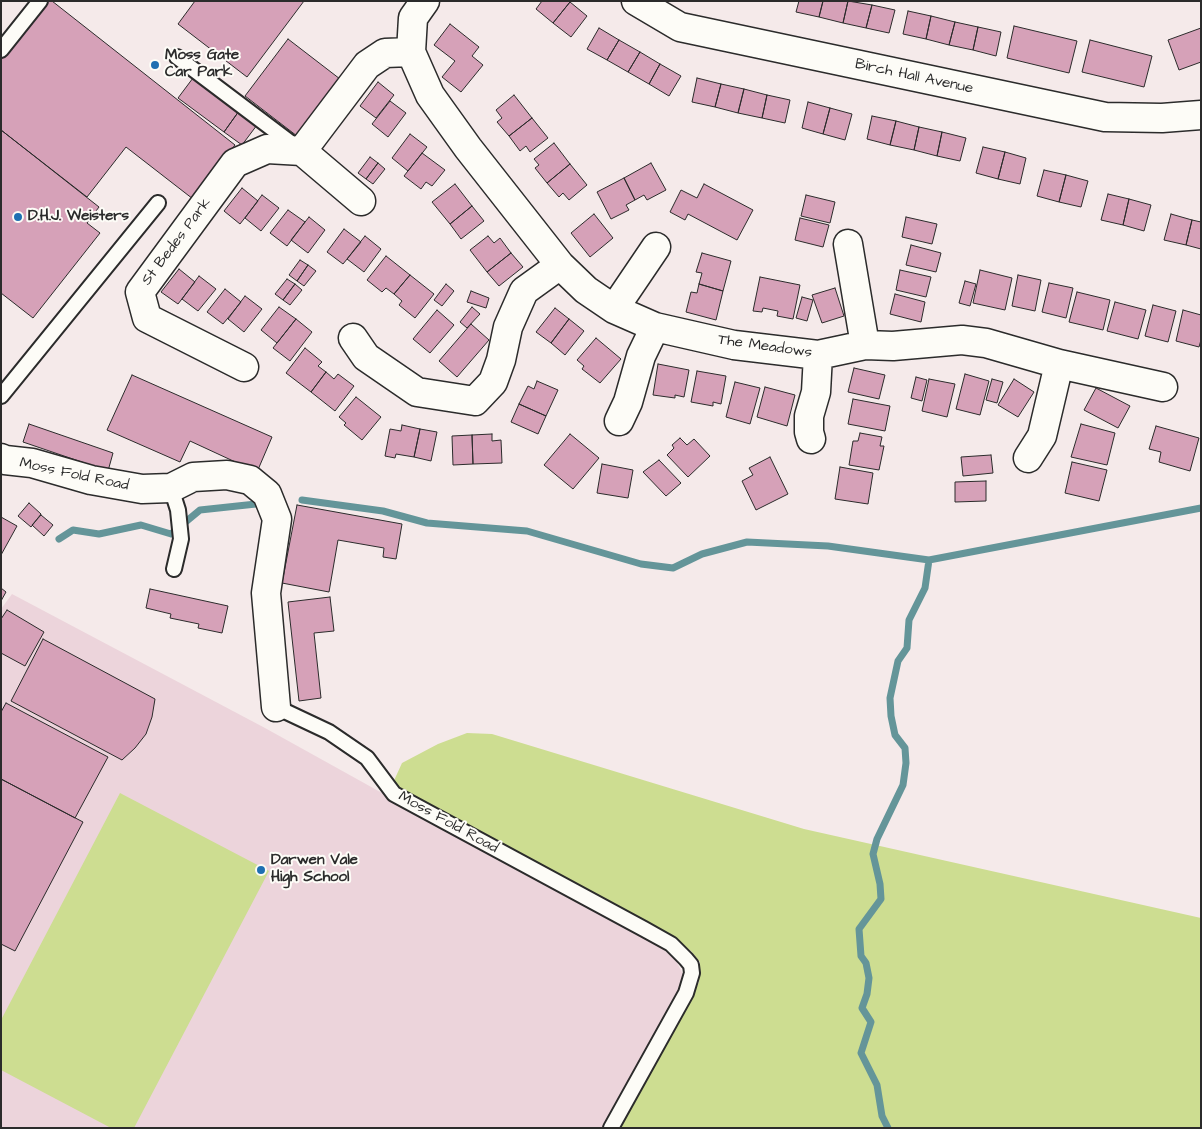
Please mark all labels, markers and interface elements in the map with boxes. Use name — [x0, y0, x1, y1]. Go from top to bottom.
place label: Moss Gate Car Park — [165, 47, 239, 82]
street label: Birch Hall Avenue — [853, 56, 975, 98]
marker: Moss Gate Car Park — [149, 59, 161, 71]
street label: St Bedes Park — [138, 195, 216, 289]
place label: D.H.J. Weisters — [28, 208, 129, 226]
marker: D.H.J. Weisters — [12, 211, 24, 223]
street label: The Meadows — [717, 331, 813, 363]
street label: Moss Fold Road — [18, 455, 130, 495]
street label: Moss Fold Road — [395, 788, 501, 858]
place label: Darwen Vale High School — [271, 852, 358, 887]
marker: Darwen Vale High School — [255, 864, 267, 876]

